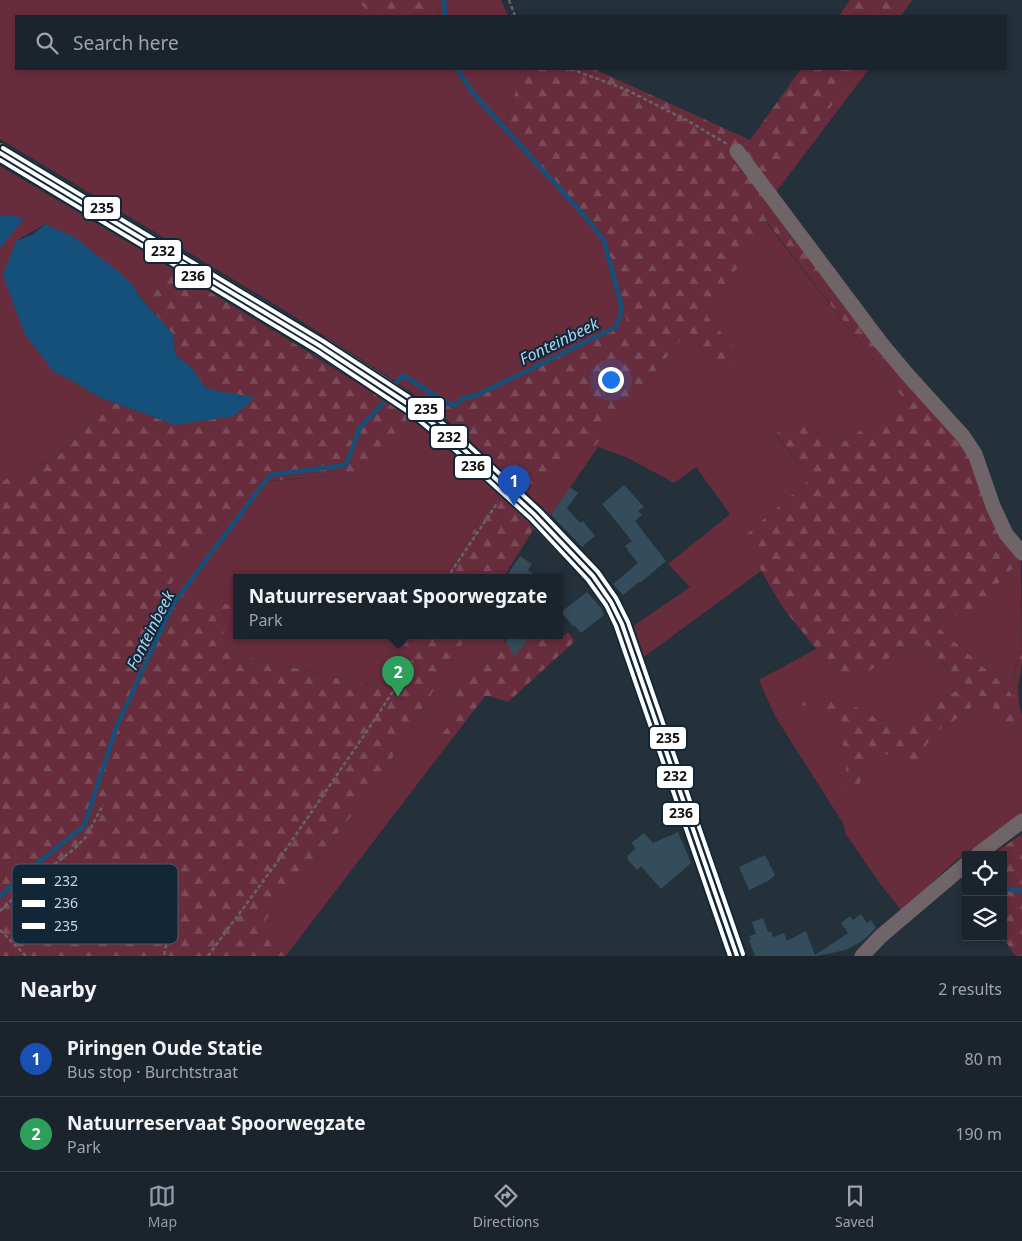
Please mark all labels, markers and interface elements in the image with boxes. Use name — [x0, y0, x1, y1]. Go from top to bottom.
search box — [15, 15, 1007, 70]
icon: search — [33, 29, 61, 57]
text: Search here — [73, 30, 179, 56]
line badge: 235 — [83, 196, 121, 220]
text: 235 — [90, 198, 114, 217]
line badge: 232 — [144, 239, 182, 263]
text: 232 — [151, 241, 175, 260]
line badge: 236 — [174, 265, 212, 289]
text: 236 — [181, 266, 205, 285]
water label: Fonteinbeek — [516, 312, 603, 370]
your location — [598, 367, 624, 393]
line badge: 235 — [407, 397, 445, 421]
text: 235 — [414, 399, 438, 418]
line badge: 232 — [430, 425, 468, 449]
text: 232 — [437, 427, 461, 446]
line badge: 236 — [454, 455, 492, 479]
text: 236 — [461, 456, 485, 475]
pin: 1 — [498, 465, 530, 506]
popup — [233, 574, 563, 639]
text: Natuurreservaat Spoorwegzate — [249, 583, 547, 609]
water label: Fonteinbeek — [121, 586, 180, 673]
text: Park — [249, 609, 283, 631]
pin: 2 — [382, 656, 414, 697]
line badge: 235 — [649, 726, 687, 750]
text: 235 — [656, 728, 680, 747]
line badge: 232 — [656, 765, 694, 789]
text: 232 — [663, 766, 687, 785]
line badge: 236 — [662, 802, 700, 826]
text: 236 — [669, 803, 693, 822]
map controls — [962, 851, 1007, 941]
button: locate — [962, 851, 1007, 896]
legend — [12, 864, 178, 944]
text: 232 — [54, 871, 78, 890]
text: 236 — [54, 893, 78, 912]
button: layers — [962, 896, 1007, 941]
text: 235 — [54, 916, 78, 935]
text: Nearby — [20, 975, 96, 1003]
text: 2 results — [938, 978, 1002, 1000]
text: Piringen Oude Statie — [67, 1035, 263, 1061]
text: 1 — [31, 1048, 41, 1070]
text: 80 m — [965, 1048, 1002, 1070]
text: Bus stop · Burchtstraat — [67, 1061, 238, 1083]
text: Natuurreservaat Spoorwegzate — [67, 1110, 366, 1136]
text: 2 — [31, 1123, 41, 1145]
text: 190 m — [955, 1123, 1002, 1145]
text: Park — [67, 1136, 101, 1158]
tab: Map — [148, 1182, 177, 1231]
tab: Directions — [473, 1182, 539, 1231]
tab: Saved — [835, 1182, 874, 1231]

